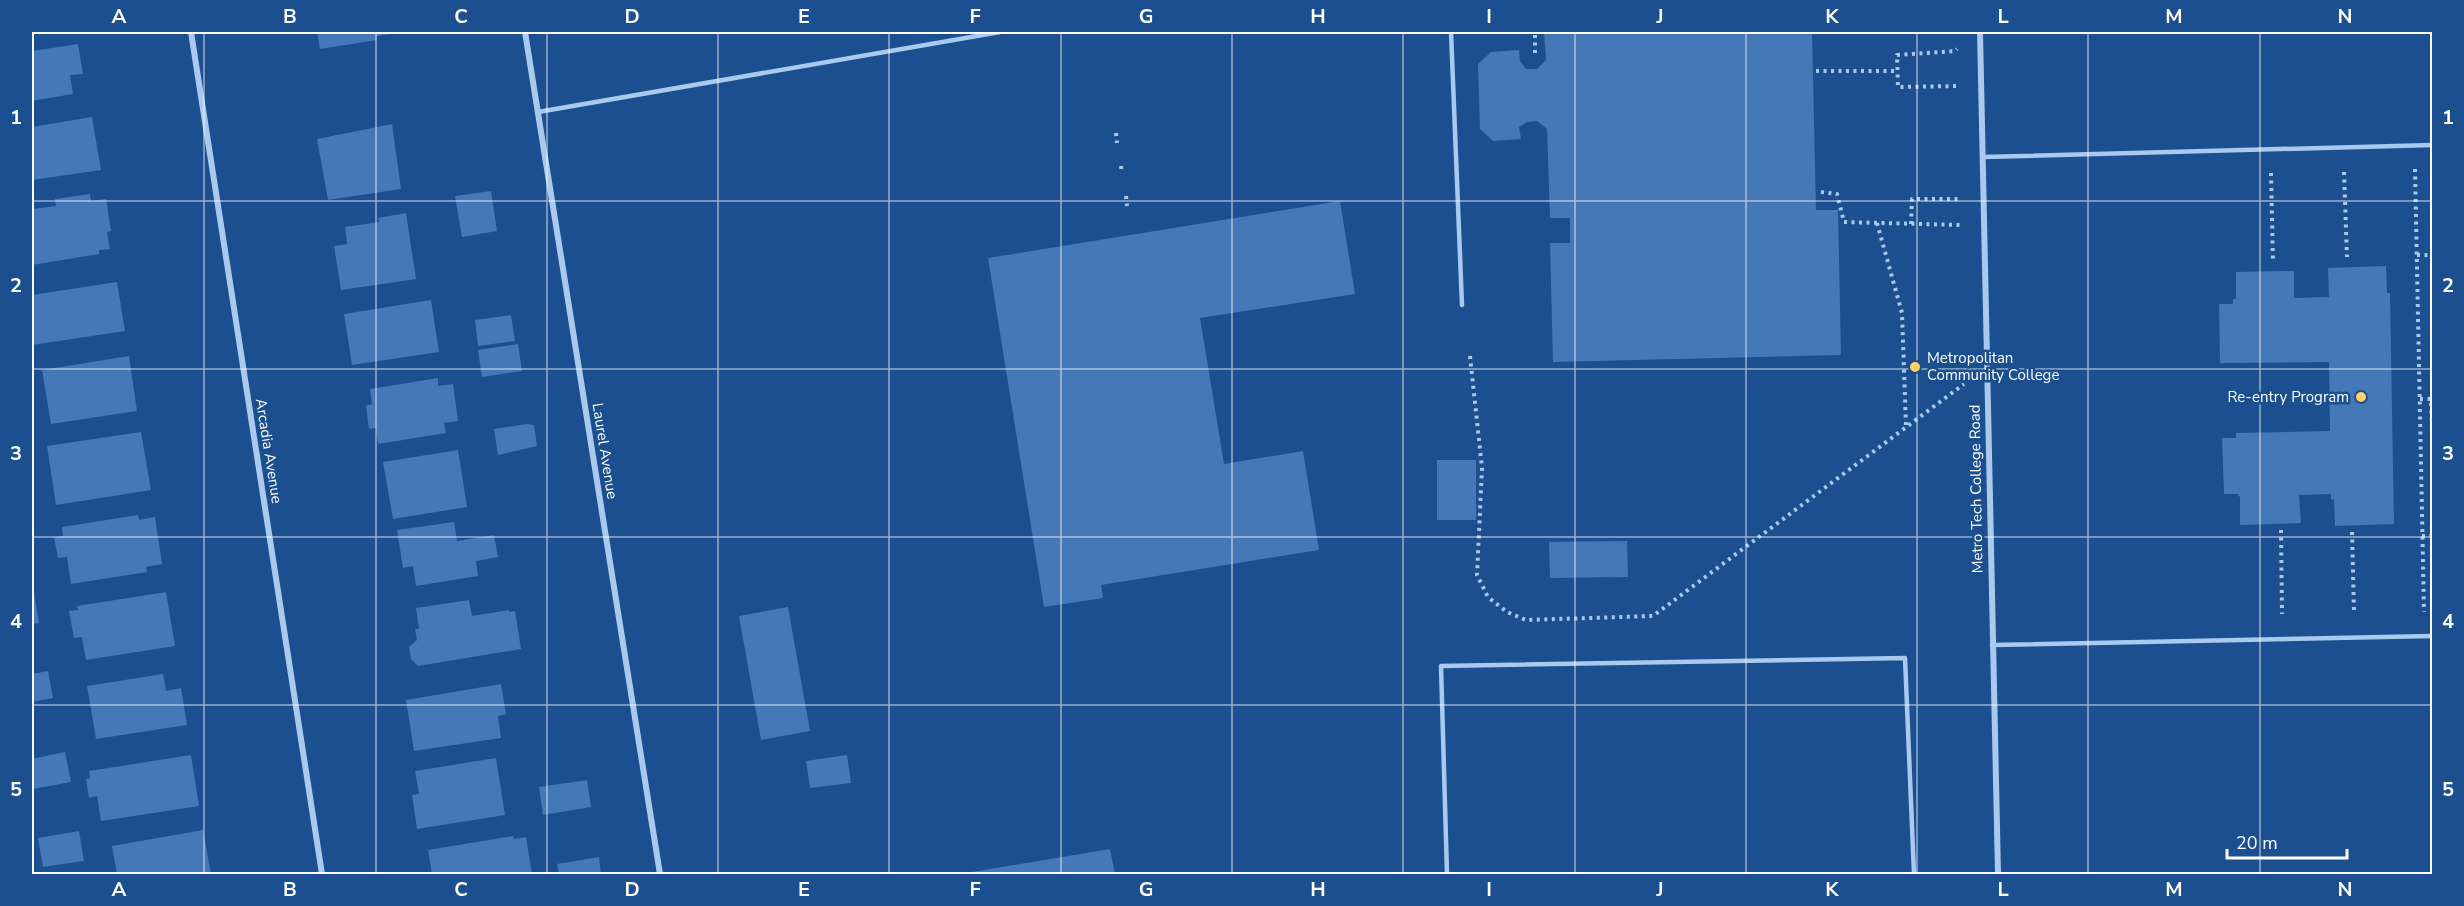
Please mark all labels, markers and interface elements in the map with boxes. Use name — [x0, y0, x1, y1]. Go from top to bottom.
text: A — [112, 3, 127, 30]
text: B — [283, 3, 297, 30]
text: C — [454, 3, 468, 30]
text: D — [624, 3, 640, 30]
text: E — [798, 3, 810, 30]
text: F — [969, 3, 981, 30]
text: G — [1139, 3, 1153, 30]
text: H — [1310, 3, 1326, 30]
text: I — [1486, 3, 1492, 30]
text: J — [1655, 3, 1664, 30]
text: K — [1825, 3, 1839, 30]
text: L — [1997, 3, 2009, 30]
text: M — [2165, 3, 2183, 30]
text: N — [2338, 3, 2352, 30]
text: 1 — [10, 104, 22, 131]
text: 1 — [2442, 104, 2454, 131]
text: 2 — [10, 272, 22, 299]
text: 2 — [2442, 272, 2454, 299]
place label: Metropolitan Community College — [1927, 348, 2059, 385]
marker: Metropolitan Community College — [1908, 360, 1922, 374]
place label: Re-entry Program — [2227, 387, 2349, 407]
marker: Re-entry Program — [2354, 390, 2368, 404]
street label: Arcadia Avenue — [251, 397, 287, 505]
street label: Laurel Avenue — [588, 401, 622, 501]
street label: Metro Tech College Road — [1965, 404, 1987, 574]
text: 3 — [10, 440, 22, 467]
text: 3 — [2442, 440, 2454, 467]
text: 4 — [10, 608, 22, 635]
text: 4 — [2442, 608, 2454, 635]
text: 5 — [10, 776, 22, 803]
text: 5 — [2442, 776, 2454, 803]
scale bar — [2227, 822, 2347, 860]
text: 20 m — [2236, 831, 2278, 855]
text: A — [112, 876, 127, 903]
text: B — [283, 876, 297, 903]
text: C — [454, 876, 468, 903]
text: D — [624, 876, 640, 903]
text: E — [798, 876, 810, 903]
text: F — [969, 876, 981, 903]
text: G — [1139, 876, 1153, 903]
text: H — [1310, 876, 1326, 903]
text: I — [1486, 876, 1492, 903]
text: J — [1655, 876, 1664, 903]
text: K — [1825, 876, 1839, 903]
text: L — [1997, 876, 2009, 903]
text: M — [2165, 876, 2183, 903]
text: N — [2338, 876, 2352, 903]

